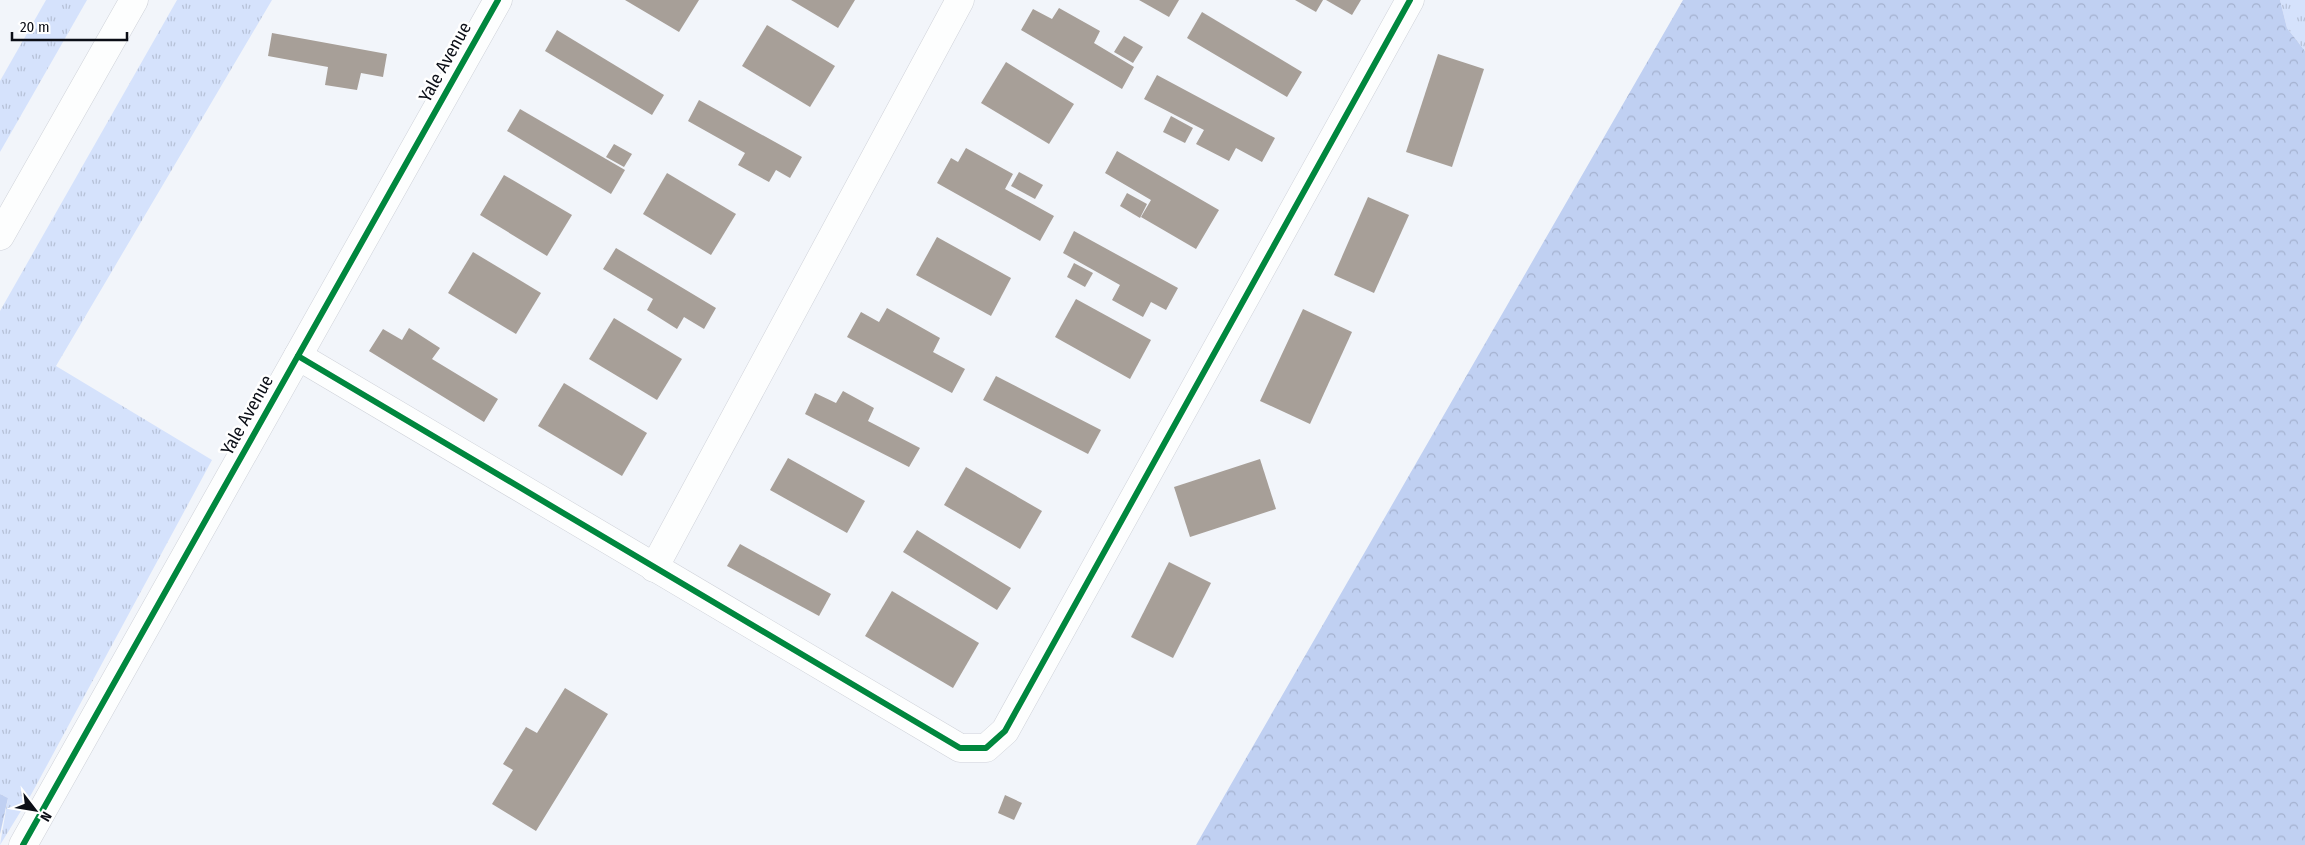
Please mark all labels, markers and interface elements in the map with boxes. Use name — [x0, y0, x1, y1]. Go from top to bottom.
scale bar — [12, 10, 128, 42]
text: 20 m — [20, 18, 50, 36]
street label: Yale Avenue — [414, 18, 476, 106]
street label: Yale Avenue — [216, 371, 278, 459]
north arrow — [10, 785, 60, 835]
text: N — [36, 808, 55, 824]

